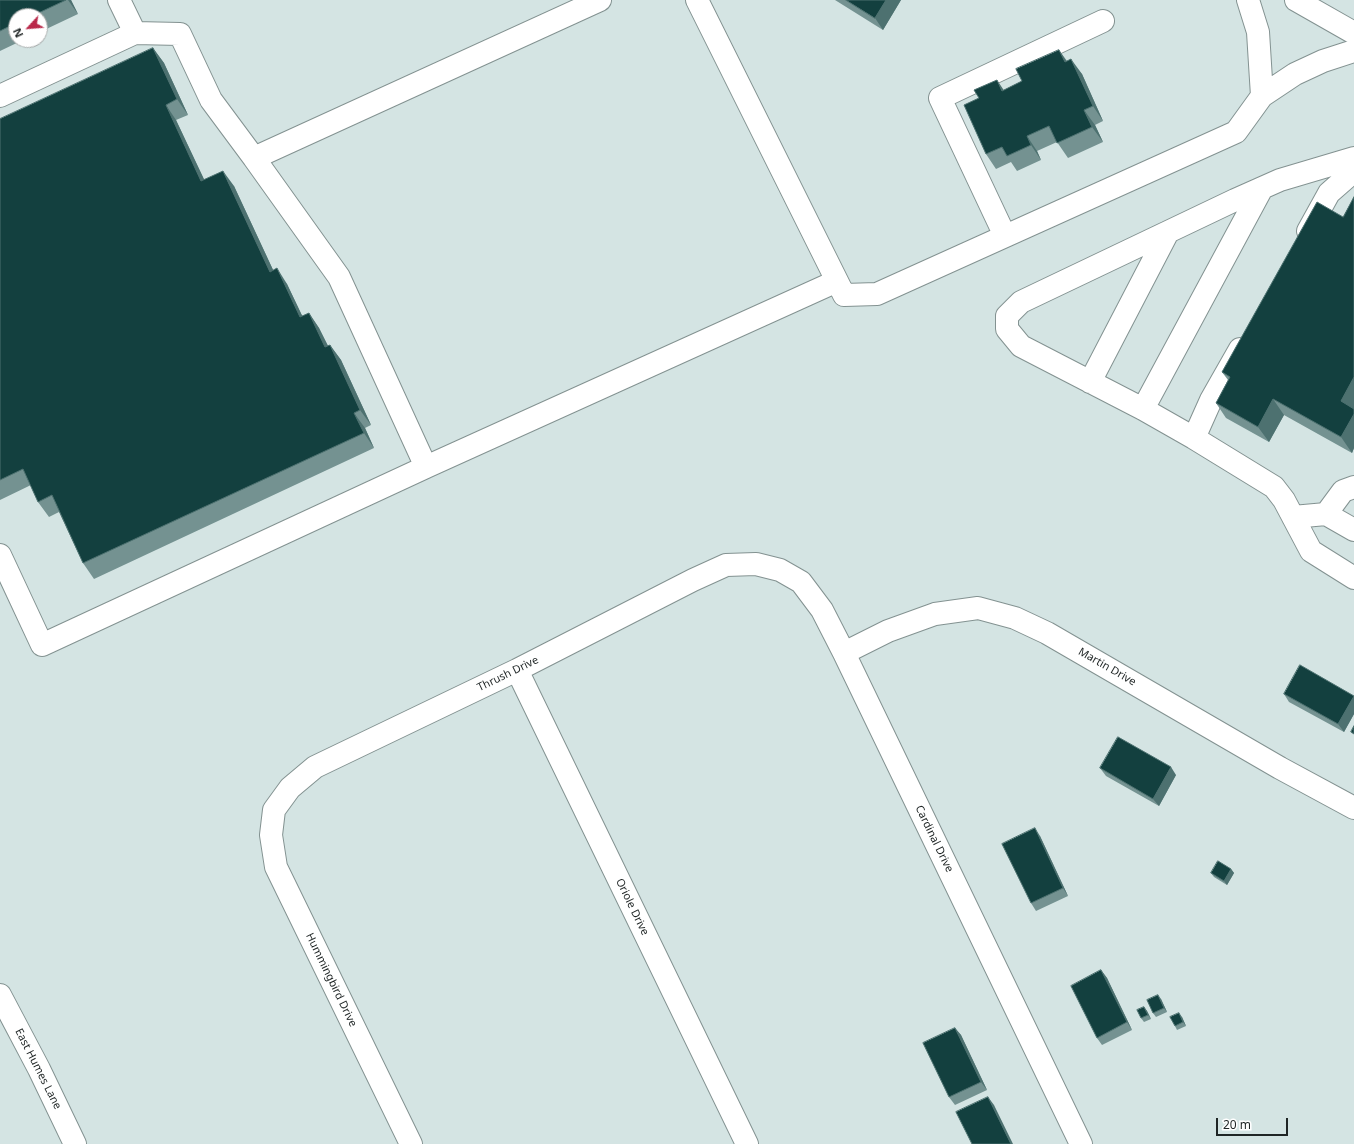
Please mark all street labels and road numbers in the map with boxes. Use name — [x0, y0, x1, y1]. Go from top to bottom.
street label: Martin Drive — [1076, 645, 1138, 689]
street label: Thrush Drive — [475, 654, 541, 694]
street label: Cardinal Drive — [912, 803, 956, 875]
street label: Oriole Drive — [613, 876, 651, 938]
street label: Hummingbird Drive — [303, 931, 359, 1029]
street label: East Humes Lane — [12, 1026, 64, 1112]

